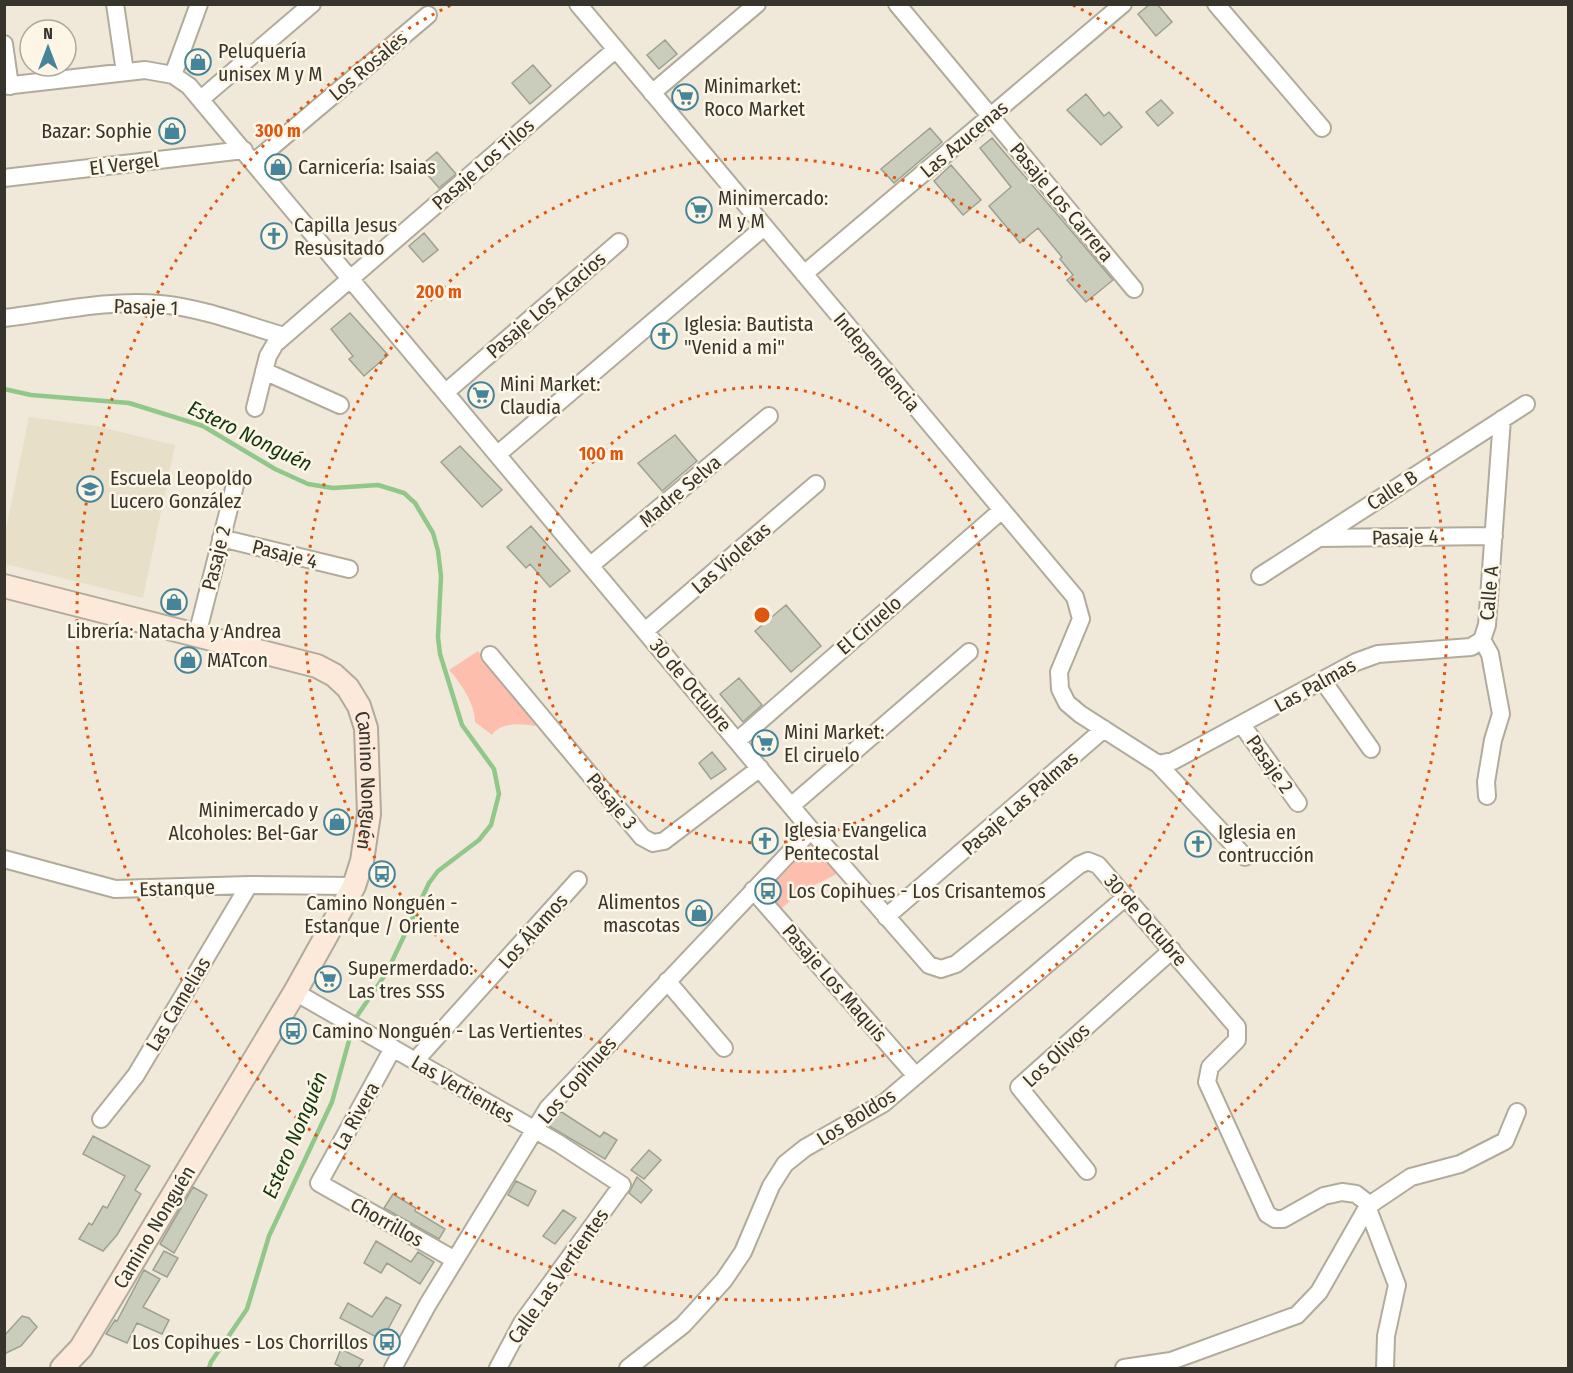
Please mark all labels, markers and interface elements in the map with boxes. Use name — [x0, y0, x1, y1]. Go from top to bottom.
north arrow — [18, 18, 78, 78]
text: N — [43, 24, 53, 43]
street label: Los Rosales — [324, 26, 412, 106]
place label: Peluquería unisex M y M — [218, 39, 323, 86]
shop icon: Peluquería unisex M y M — [183, 47, 213, 77]
place label: Minimarket: Roco Market — [704, 74, 806, 121]
supermarket icon: Minimarket: Roco Market — [670, 82, 700, 112]
street label: Las Azucenas — [915, 95, 1013, 183]
street label: Pasaje Los Tilos — [427, 113, 539, 215]
shop icon: Bazar: Sophie — [157, 116, 187, 146]
place label: Bazar: Sophie — [41, 119, 152, 143]
text: 300 m — [254, 120, 301, 142]
street label: Pasaje Los Carrera — [1005, 138, 1119, 266]
street label: El Vergel — [88, 148, 160, 180]
shop icon: Carnicería: Isaias — [263, 152, 293, 182]
place label: Carnicería: Isaias — [298, 155, 436, 179]
place label: Minimercado: M y M — [718, 186, 828, 233]
supermarket icon: Minimercado: M y M — [684, 195, 714, 225]
place label: Capilla Jesus Resusitado — [294, 213, 397, 260]
church icon: Capilla Jesus Resusitado — [259, 221, 289, 251]
street label: Pasaje Los Acacios — [481, 247, 611, 363]
text: 200 m — [415, 281, 462, 303]
street label: Pasaje 1 — [113, 294, 179, 320]
street label: Independencia — [829, 308, 925, 416]
place label: Iglesia: Bautista "Venid a mi" — [684, 312, 814, 359]
church icon: Iglesia: Bautista "Venid a mi" — [649, 321, 679, 351]
place label: Mini Market: Claudia — [500, 372, 600, 419]
supermarket icon: Mini Market: Claudia — [466, 380, 496, 410]
water label: Estero Nonguén — [184, 395, 316, 477]
text: 100 m — [579, 443, 623, 465]
street label: Madre Selva — [634, 450, 726, 532]
street label: Calle B — [1362, 465, 1422, 515]
place label: Escuela Leopoldo Lucero González — [110, 466, 253, 513]
school or university icon: Escuela Leopoldo Lucero González — [75, 474, 105, 504]
street label: Las Violetas — [687, 517, 775, 599]
street label: Pasaje 2 — [196, 523, 236, 593]
street label: Pasaje 4 — [1372, 524, 1439, 550]
street label: Pasaje 4 — [250, 534, 320, 574]
street label: Calle A — [1475, 564, 1503, 622]
shop icon: Librería: Natacha y Andrea — [159, 587, 189, 617]
street label: El Ciruelo — [832, 591, 906, 659]
centre of rings — [752, 605, 772, 625]
place label: Librería: Natacha y Andrea — [67, 619, 281, 643]
street label: 30 de Octubre — [645, 633, 737, 737]
shop icon: MATcon — [173, 645, 203, 675]
place label: MATcon — [207, 648, 268, 672]
street label: Las Palmas — [1270, 653, 1360, 717]
street label: Camino Nonguén — [349, 708, 381, 851]
place label: Mini Market: El ciruelo — [784, 720, 884, 767]
supermarket icon: Mini Market: El ciruelo — [750, 728, 780, 758]
street label: Pasaje 2 — [1241, 730, 1299, 798]
street label: Pasaje Las Palmas — [957, 746, 1083, 860]
street label: Pasaje 3 — [582, 768, 642, 834]
place label: Minimercado y Alcoholes: Bel-Gar — [168, 798, 318, 845]
shop icon: Minimercado y Alcoholes: Bel-Gar — [322, 807, 352, 837]
place label: Iglesia Evangelica Pentecostal — [784, 818, 927, 865]
place label: Iglesia en contrucción — [1218, 820, 1314, 867]
church icon: Iglesia Evangelica Pentecostal — [750, 826, 780, 856]
church icon: Iglesia en contrucción — [1183, 829, 1213, 859]
bus stop icon: Camino Nonguén - Estanque / Oriente — [367, 859, 397, 889]
street label: 30 de Octubre — [1099, 869, 1193, 971]
street label: Estanque — [139, 875, 215, 901]
bus stop icon: Los Copihues - Los Crisantemos — [753, 876, 783, 906]
place label: Los Copihues - Los Crisantemos — [788, 879, 1046, 903]
street label: Los Álamos — [493, 889, 573, 973]
place label: Alimentos mascotas — [598, 890, 680, 937]
place label: Camino Nonguén - Estanque / Oriente — [304, 891, 460, 938]
shop icon: Alimentos mascotas — [684, 898, 714, 928]
street label: Pasaje Los Maquis — [778, 919, 892, 1047]
street label: Las Camelias — [141, 953, 215, 1055]
place label: Supermerdado: Las tres SSS — [348, 956, 474, 1003]
supermarket icon: Supermerdado: Las tres SSS — [313, 964, 343, 994]
bus stop icon: Camino Nonguén - Las Vertientes — [278, 1016, 308, 1046]
street label: Los Olivos — [1017, 1018, 1095, 1092]
place label: Camino Nonguén - Las Vertientes — [312, 1019, 583, 1043]
street label: Los Copihues — [533, 1032, 621, 1128]
street label: Las Vertientes — [407, 1050, 519, 1128]
water label: Estero Nonguén — [257, 1068, 333, 1202]
street label: La Rivera — [328, 1078, 384, 1154]
street label: Los Boldos — [812, 1083, 900, 1151]
street label: Camino Nonguén — [108, 1161, 200, 1293]
street label: Chorrillos — [346, 1192, 428, 1252]
street label: Calle Las Vertientes — [502, 1204, 614, 1348]
bus stop icon: Los Copihues - Los Chorrillos — [372, 1327, 402, 1357]
place label: Los Copihues - Los Chorrillos — [132, 1330, 368, 1354]

